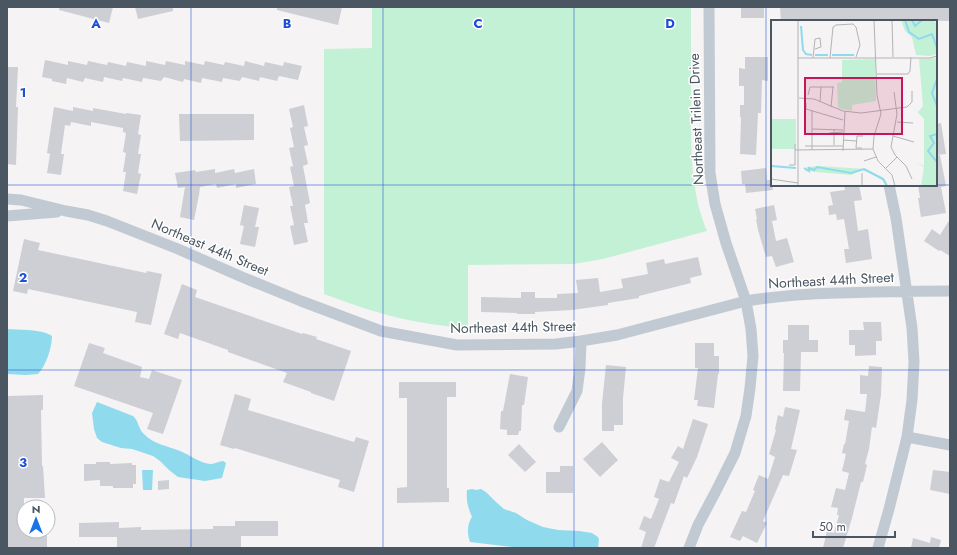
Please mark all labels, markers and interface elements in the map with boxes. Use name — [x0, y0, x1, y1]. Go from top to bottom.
text: A — [90, 14, 101, 33]
text: B — [283, 14, 292, 33]
text: C — [473, 14, 483, 33]
text: D — [665, 14, 675, 33]
inset map — [771, 20, 937, 186]
street label: Northeast Trilein Drive — [684, 53, 708, 185]
text: 1 — [20, 83, 26, 102]
street label: Northeast 44th Street — [148, 213, 272, 281]
street label: Northeast 44th Street — [768, 267, 895, 293]
text: 2 — [19, 268, 27, 287]
street label: Northeast 44th Street — [450, 316, 577, 338]
text: 3 — [19, 453, 27, 472]
north arrow — [16, 499, 56, 539]
text: N — [32, 501, 40, 517]
scale bar — [813, 513, 895, 539]
text: 50 m — [819, 518, 846, 536]

